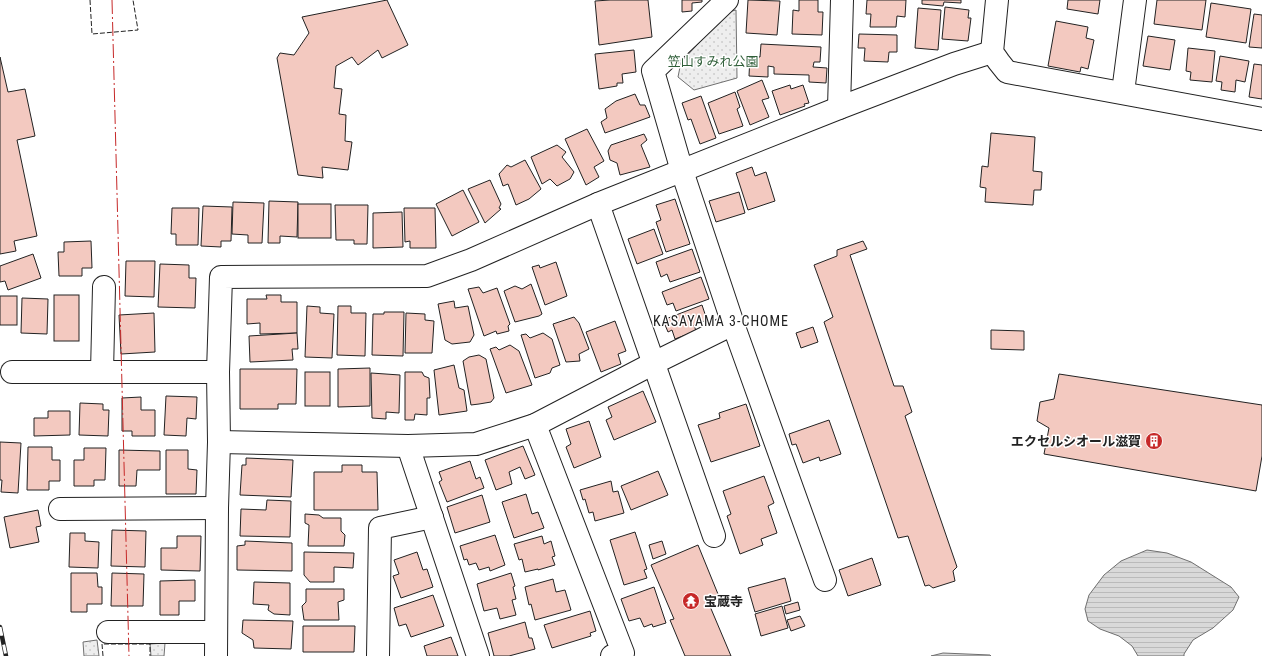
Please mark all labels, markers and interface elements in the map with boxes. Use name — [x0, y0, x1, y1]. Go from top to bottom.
park label: 笠山すみれ公園 — [667, 54, 759, 69]
district label: KASAYAMA 3-CHOME — [653, 313, 789, 329]
building icon: エクセルシオール滋賀 — [1144, 431, 1164, 451]
place label: エクセルシオール滋賀 — [1011, 434, 1141, 449]
temple icon: 宝蔵寺 — [681, 591, 701, 611]
place label: 宝蔵寺 — [704, 594, 743, 609]

